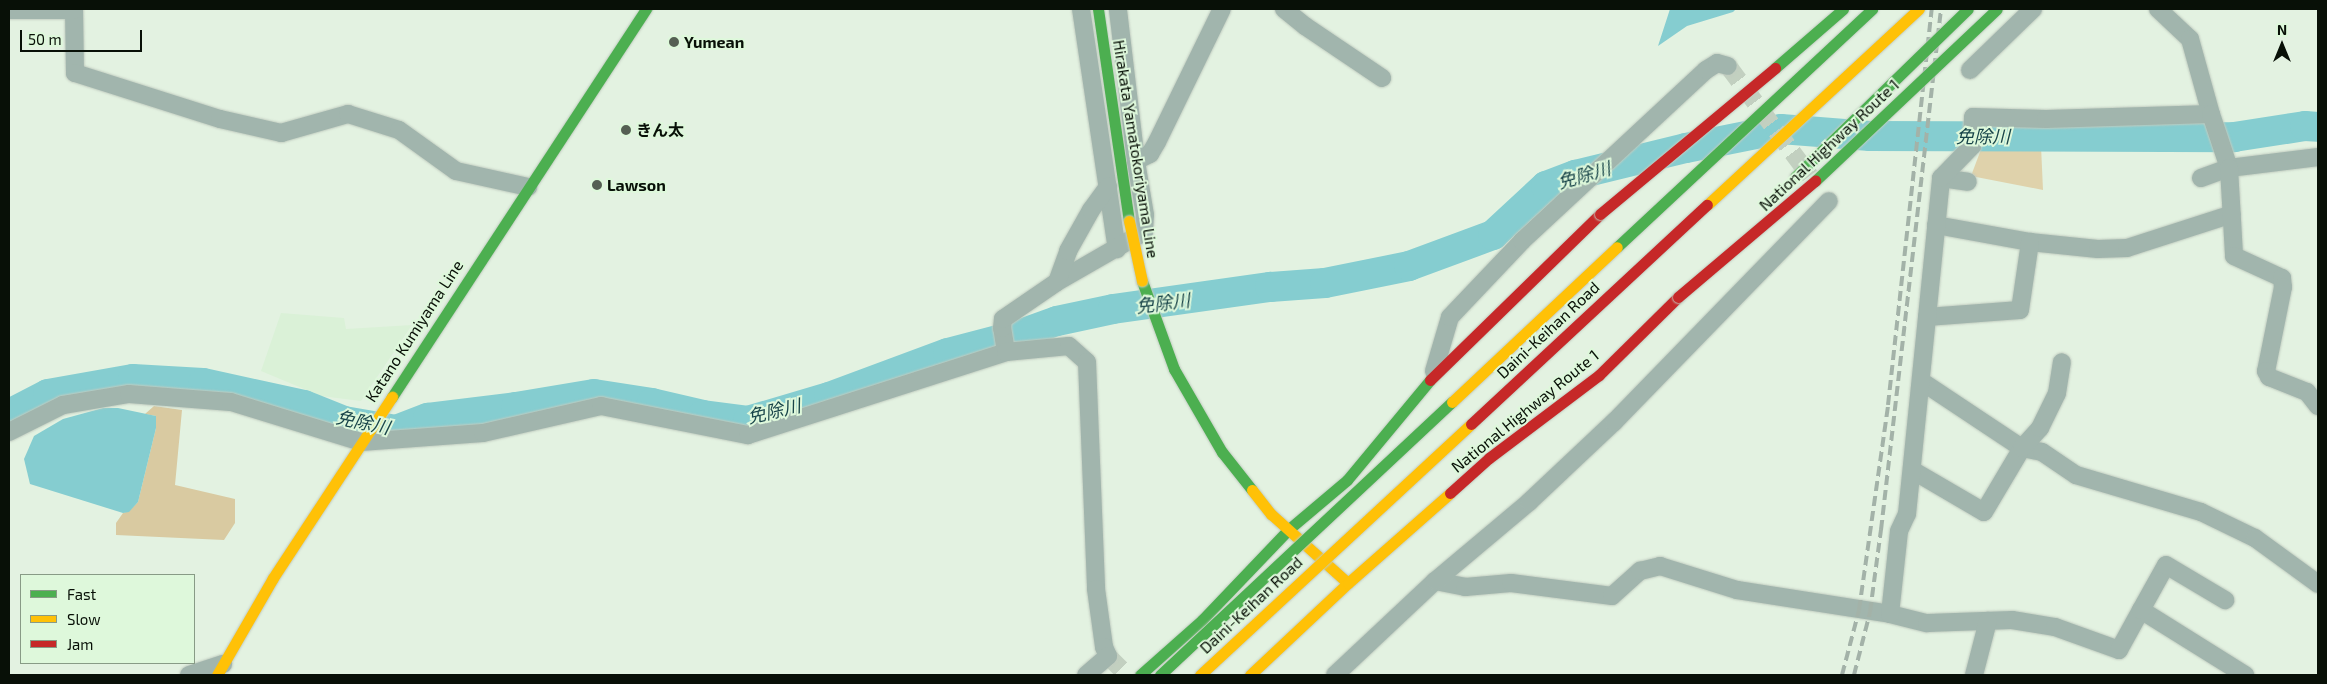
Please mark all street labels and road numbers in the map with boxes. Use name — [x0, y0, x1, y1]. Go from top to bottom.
street label: Hirakata Yamatokoriyama Line — [1109, 38, 1163, 260]
street label: National Highway Route 1 — [1755, 75, 1903, 215]
street label: Katano Kumiyama Line — [361, 257, 467, 405]
street label: Daini-Keihan Road — [1493, 277, 1603, 383]
street label: National Highway Route 1 — [1447, 345, 1603, 477]
street label: Daini-Keihan Road — [1196, 552, 1306, 658]

